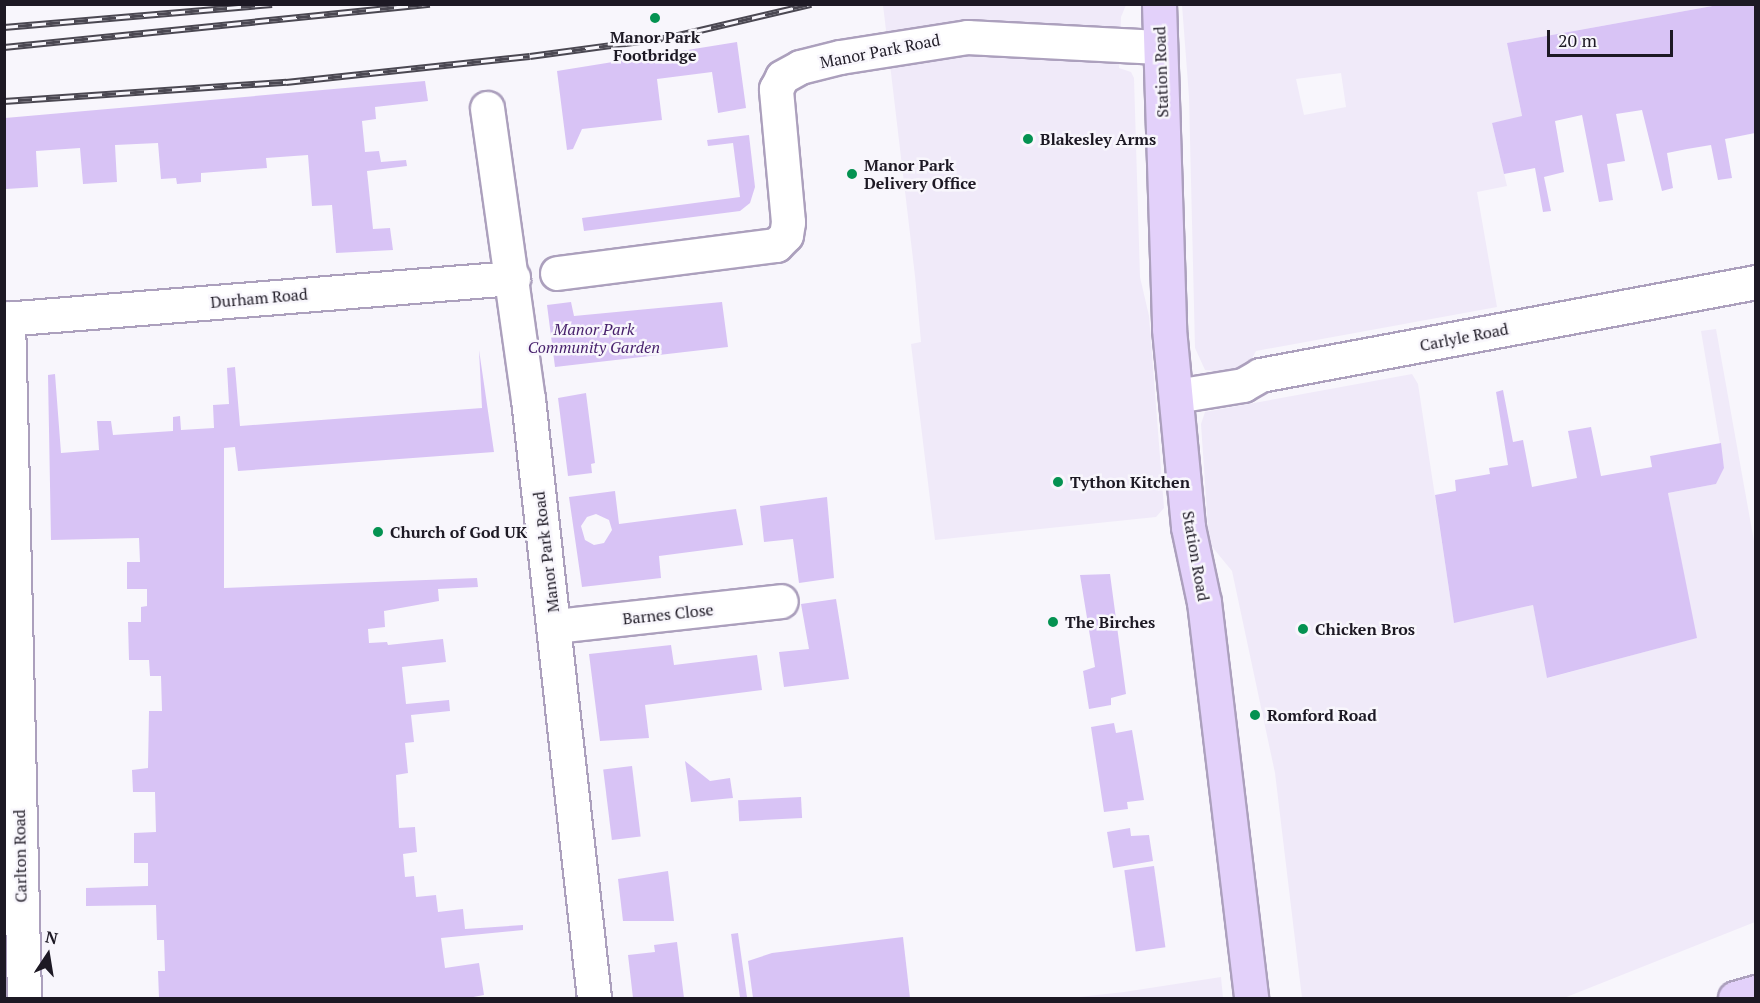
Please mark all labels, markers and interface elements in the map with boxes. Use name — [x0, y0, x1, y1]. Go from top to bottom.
marker: Manor Park Footbridge — [648, 11, 662, 25]
scale bar — [1550, 18, 1676, 56]
street label: Station Road — [1150, 26, 1172, 118]
place label: Manor Park Footbridge — [610, 27, 700, 65]
text: 20 m — [1558, 28, 1597, 52]
street label: Manor Park Road — [818, 30, 942, 72]
place label: Blakesley Arms — [1040, 129, 1156, 149]
marker: Blakesley Arms — [1021, 132, 1035, 146]
place label: Manor Park Delivery Office — [864, 155, 976, 193]
marker: Manor Park Delivery Office — [845, 167, 859, 181]
street label: Durham Road — [210, 284, 308, 312]
park label: Manor Park Community Garden — [528, 319, 660, 357]
street label: Carlyle Road — [1418, 319, 1510, 355]
place label: Tython Kitchen — [1070, 472, 1190, 492]
marker: Tython Kitchen — [1051, 475, 1065, 489]
street label: Manor Park Road — [529, 490, 563, 614]
street label: Station Road — [1179, 509, 1213, 603]
place label: Church of God UK — [390, 522, 527, 542]
marker: Church of God UK — [371, 525, 385, 539]
street label: Barnes Close — [622, 600, 714, 628]
place label: The Birches — [1065, 612, 1155, 632]
marker: The Birches — [1046, 615, 1060, 629]
place label: Chicken Bros — [1315, 619, 1415, 639]
marker: Chicken Bros — [1296, 622, 1310, 636]
place label: Romford Road — [1267, 705, 1377, 725]
marker: Romford Road — [1248, 708, 1262, 722]
street label: Carlton Road — [10, 809, 30, 903]
north arrow — [18, 925, 78, 985]
text: N — [44, 925, 60, 949]

